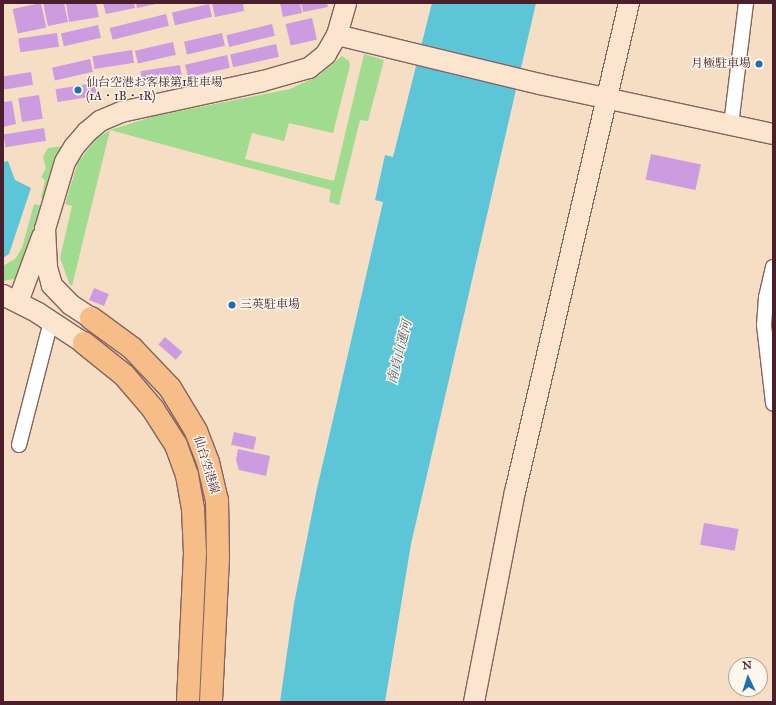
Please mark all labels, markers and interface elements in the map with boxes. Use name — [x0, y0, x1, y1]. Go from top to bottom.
place label: 月極駐車場 — [691, 57, 751, 71]
marker: 月極駐車場 — [754, 59, 764, 69]
place label: 仙台空港お客様第1駐車場 (1A・1B・1R) — [86, 76, 223, 104]
marker: 仙台空港お客様第1駐車場 (1A・1B・1R) — [73, 85, 83, 95]
place label: 三英駐車場 — [240, 298, 300, 312]
marker: 三英駐車場 — [227, 300, 237, 310]
water label: 南貞山運河 — [385, 319, 415, 385]
street label: 仙台空港線 — [190, 434, 222, 496]
north arrow — [728, 657, 768, 697]
text: N — [742, 659, 752, 672]

